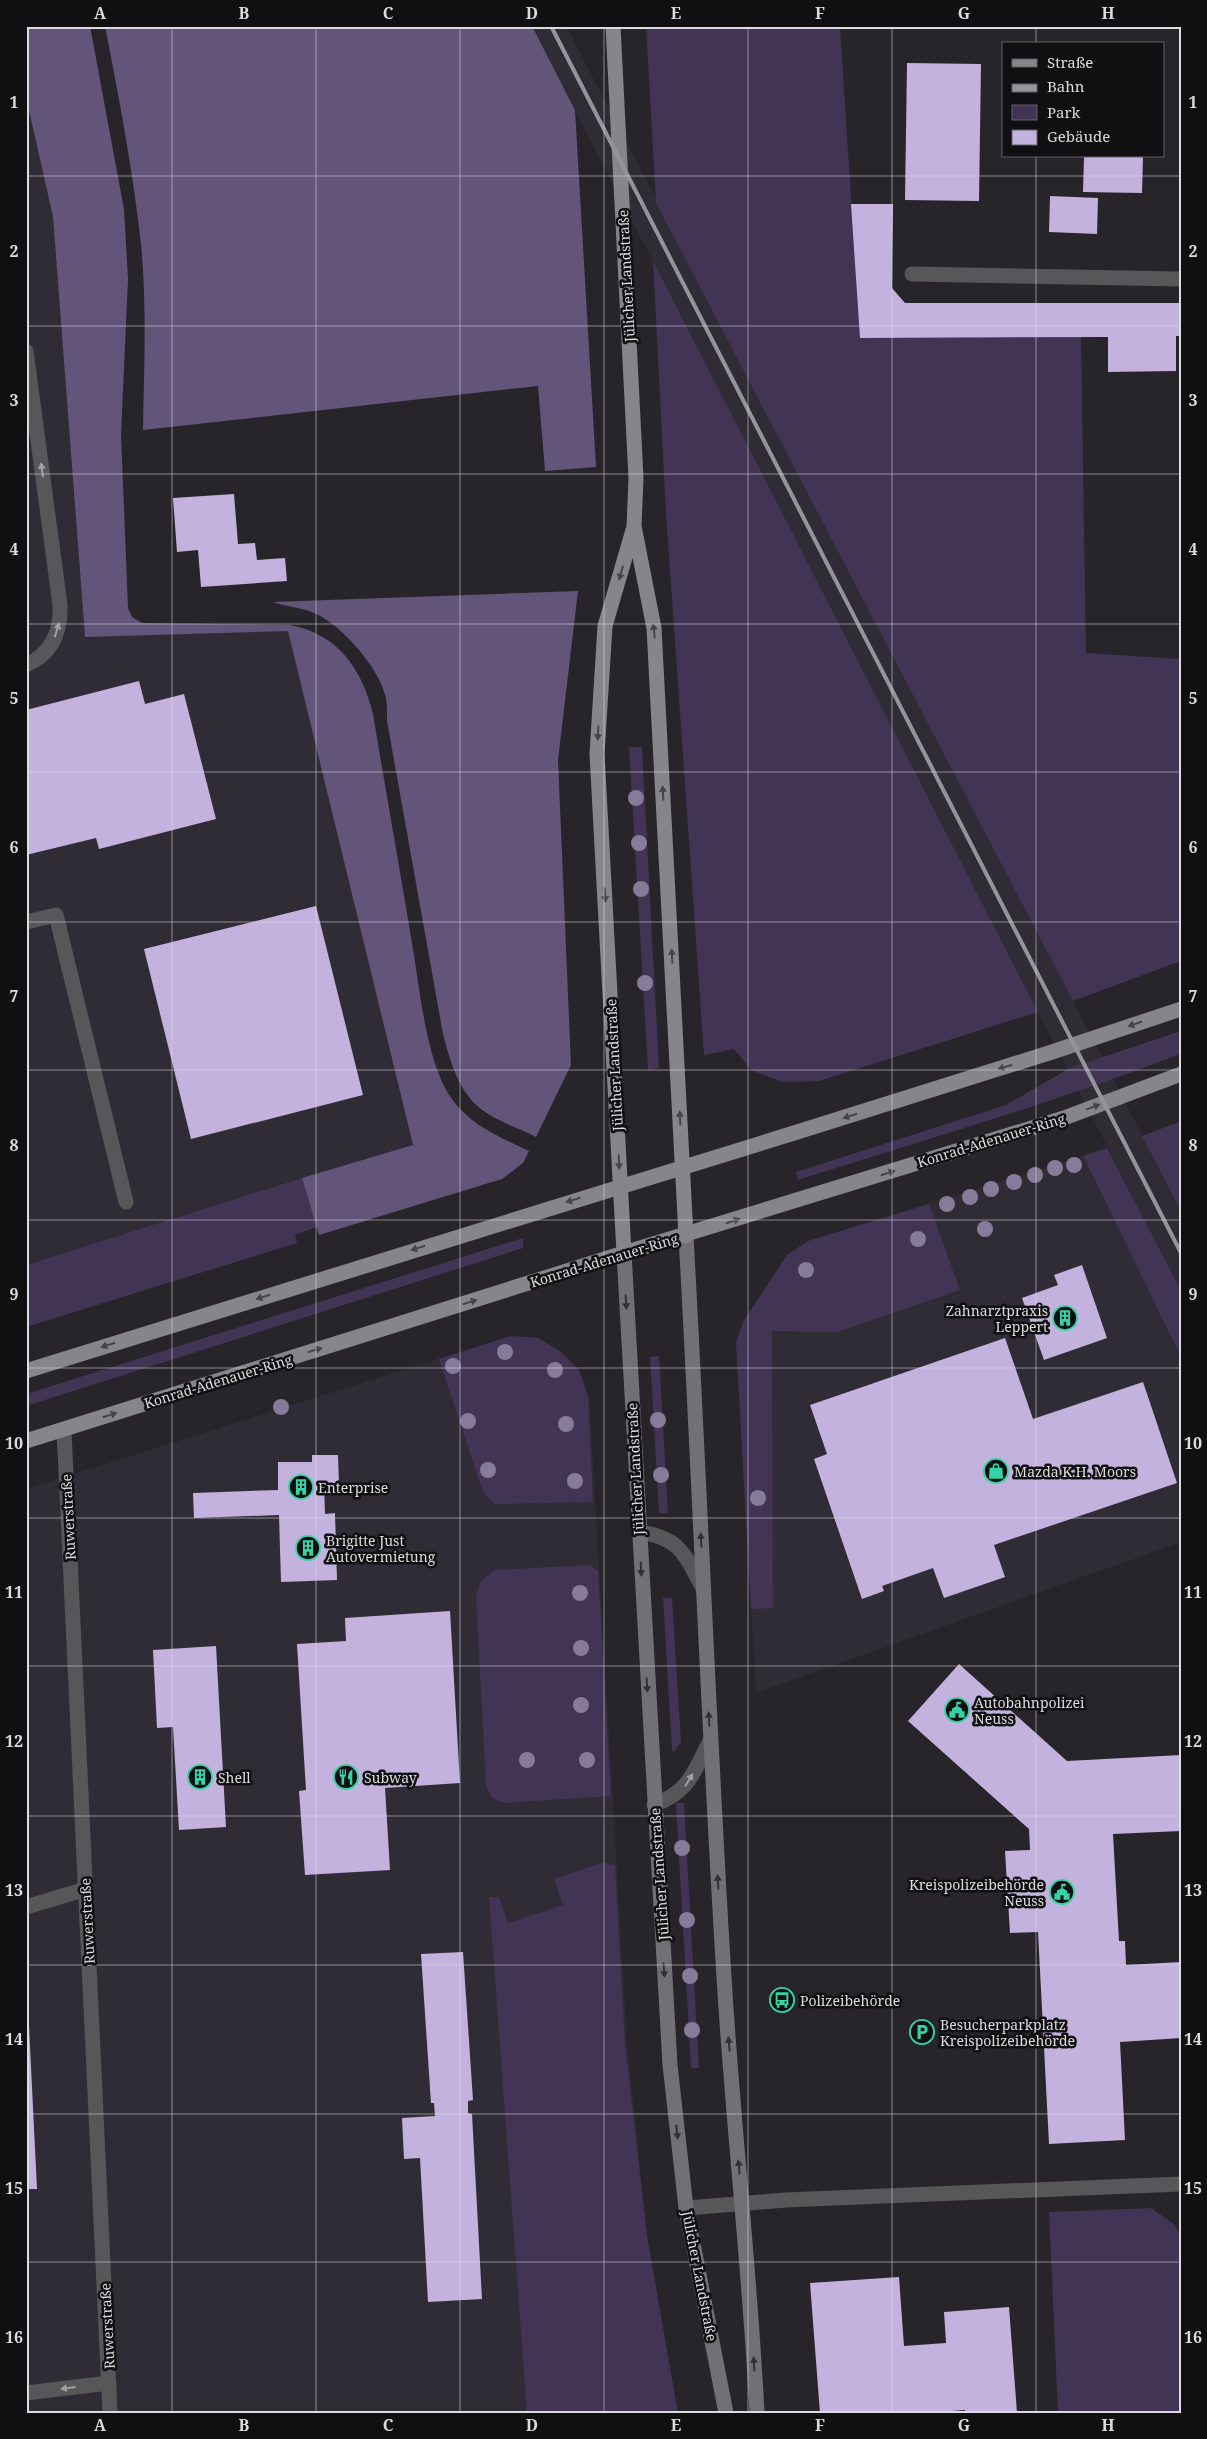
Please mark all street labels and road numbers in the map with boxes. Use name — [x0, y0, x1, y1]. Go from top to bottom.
street label: Jülicher Landstraße — [613, 209, 639, 344]
street label: Jülicher Landstraße — [601, 998, 627, 1133]
street label: Konrad-Adenauer-Ring — [915, 1108, 1068, 1172]
street label: Konrad-Adenauer-Ring — [528, 1228, 681, 1292]
street label: Konrad-Adenauer-Ring — [142, 1349, 295, 1413]
street label: Jülicher Landstraße — [622, 1402, 648, 1537]
street label: Ruwerstraße — [56, 1473, 80, 1561]
street label: Jülicher Landstraße — [645, 1807, 673, 1942]
street label: Ruwerstraße — [75, 1877, 99, 1965]
street label: Jülicher Landstraße — [678, 2208, 722, 2343]
street label: Ruwerstraße — [95, 2282, 119, 2370]

